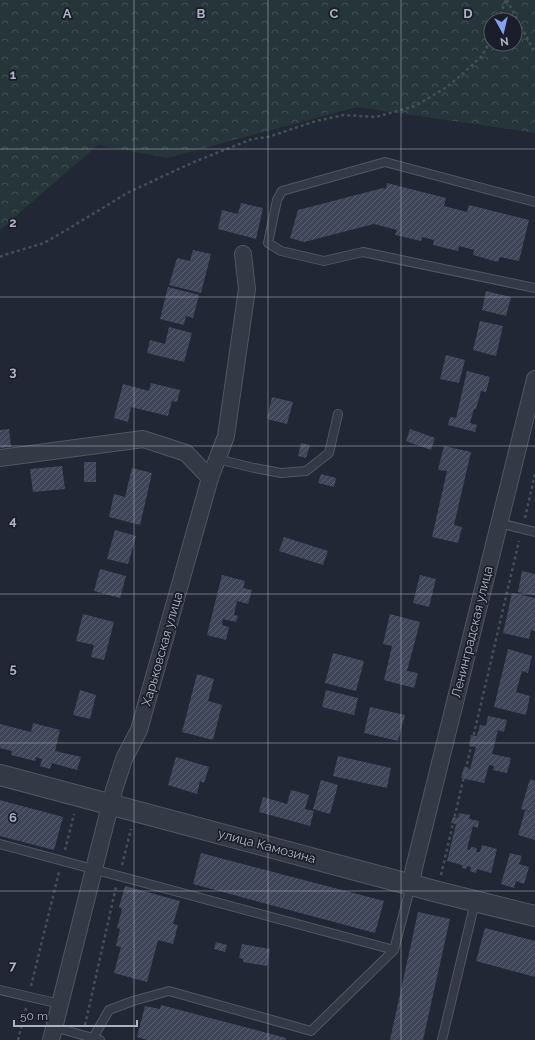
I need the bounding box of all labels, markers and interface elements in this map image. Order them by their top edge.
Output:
text: A [63,6,72,21]
text: B [197,6,206,21]
text: C [330,6,339,21]
text: D [463,6,473,21]
north arrow [483,12,523,52]
text: N [499,34,509,48]
text: 1 [10,67,17,82]
text: 2 [9,215,17,230]
text: 3 [9,364,17,379]
text: 4 [9,513,17,528]
street label: Ленинградская улица [448,565,496,699]
street label: Харьковская улица [139,590,185,708]
text: 5 [9,661,17,676]
text: 6 [9,810,17,825]
street label: улица Камозина [216,826,318,866]
text: 7 [9,958,17,973]
scale bar [14,1002,137,1028]
text: 50 m [20,1009,48,1023]

